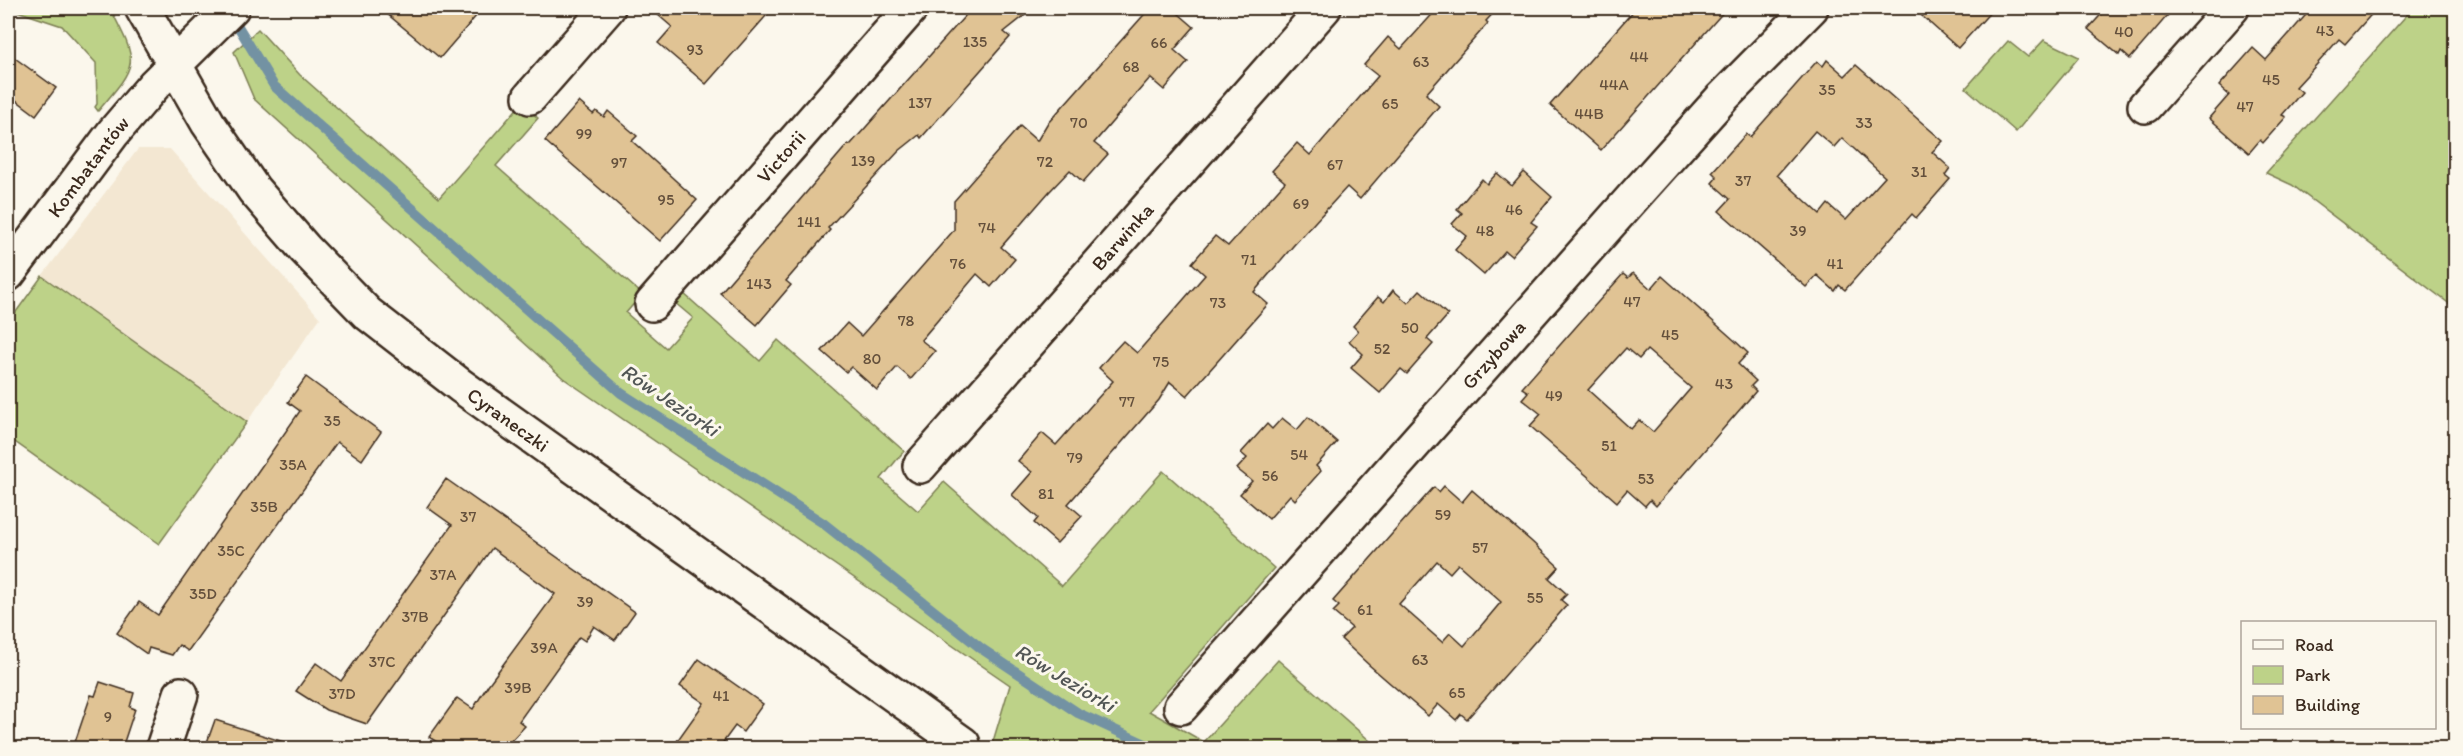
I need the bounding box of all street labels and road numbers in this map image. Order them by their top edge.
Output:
street label: Kombatantów [42,111,134,222]
street label: Victorii [752,125,811,188]
street label: Barwinka [1086,197,1159,275]
street label: Grzybowa [1456,315,1531,394]
street label: Cyraneczki [463,382,554,457]

